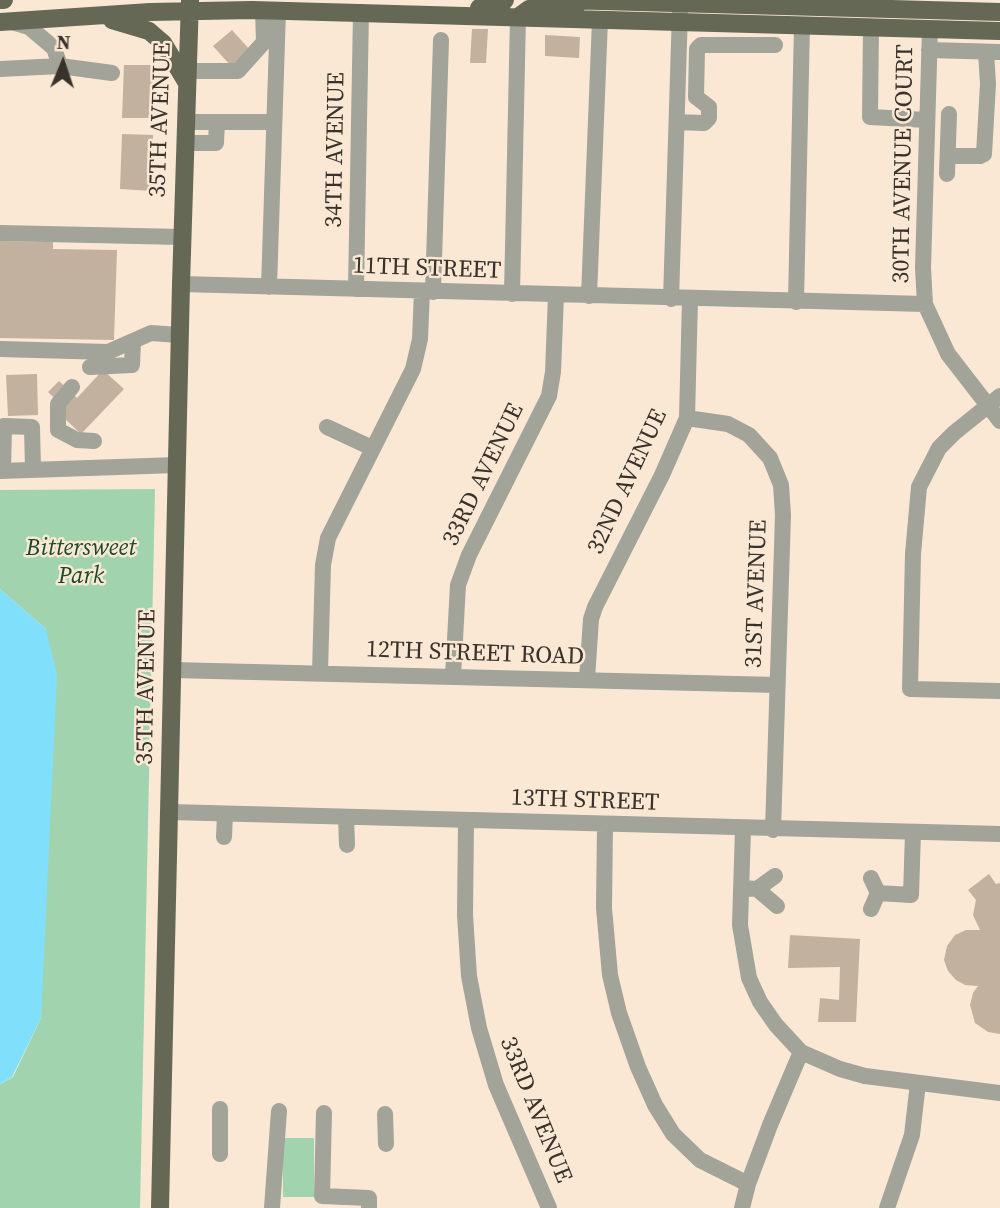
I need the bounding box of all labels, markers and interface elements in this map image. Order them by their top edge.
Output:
north arrow [28,28,98,98]
text: N [56,29,71,55]
street label: 35TH AVENUE [144,42,178,198]
street label: 30TH AVENUE COURT [888,44,920,284]
street label: 34TH AVENUE [320,72,352,228]
street label: 11TH STREET [352,252,502,286]
street label: 33RD AVENUE [437,399,531,551]
street label: 32ND AVENUE [582,405,674,559]
street label: 31ST AVENUE [740,519,774,669]
park label: Bittersweet Park [26,535,136,591]
street label: 35TH AVENUE [131,609,163,765]
street label: 12TH STREET ROAD [366,636,584,672]
street label: 13TH STREET [510,784,660,818]
street label: 33RD AVENUE [493,1033,577,1187]

